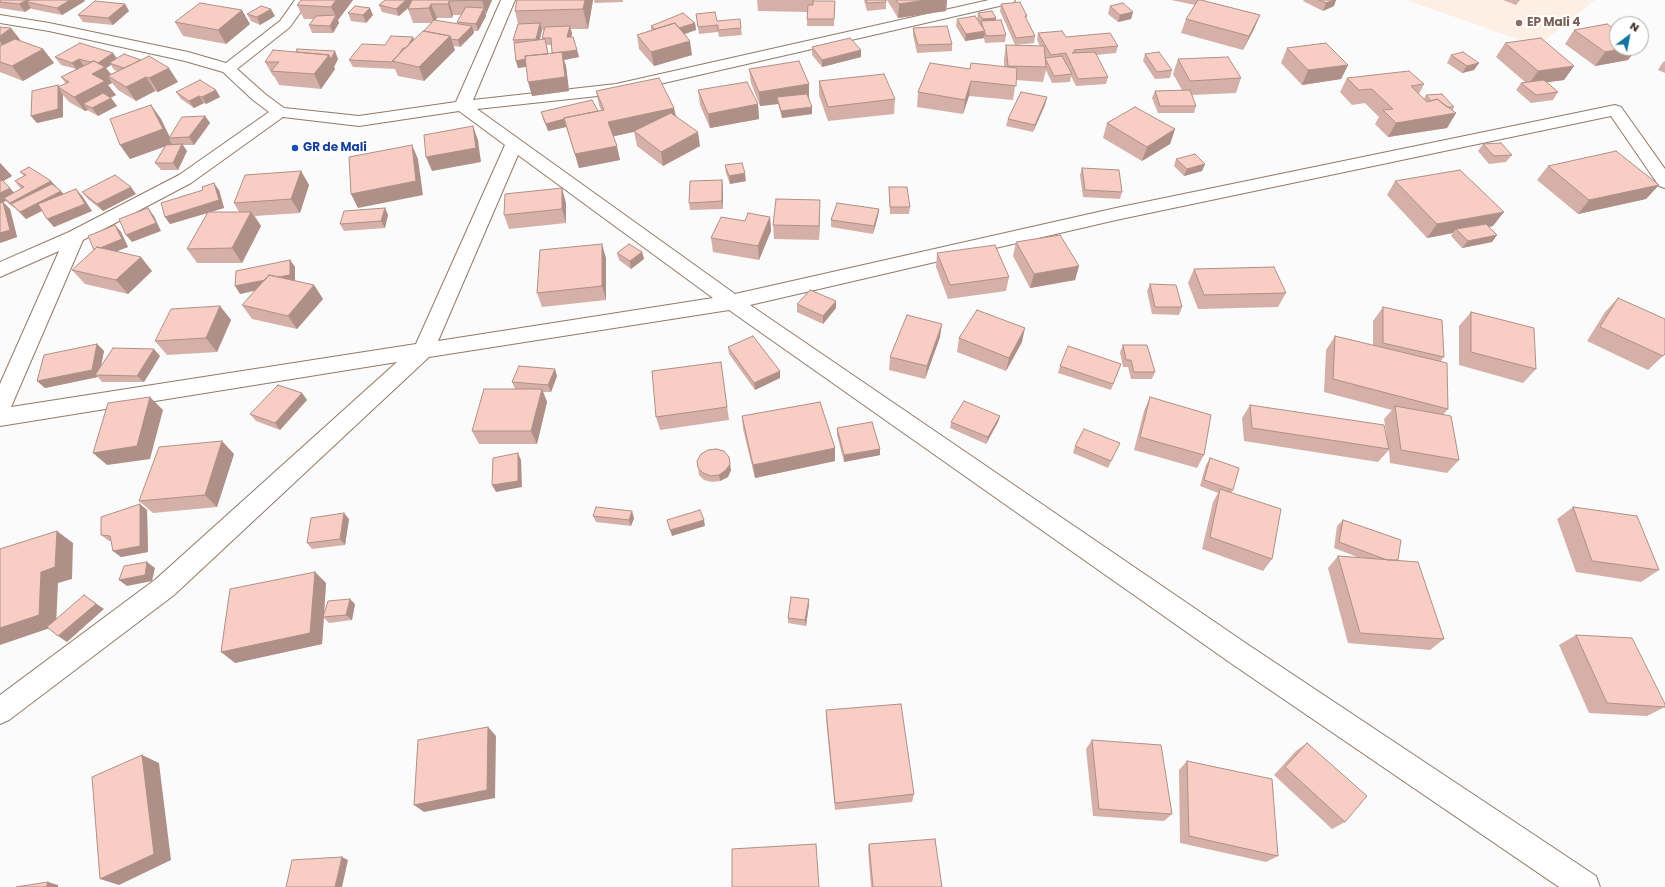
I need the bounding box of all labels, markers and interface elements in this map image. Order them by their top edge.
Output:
place label: EP Mali 4 [1527,16,1580,30]
north arrow [1609,16,1649,56]
marker: EP Mali 4 [1514,18,1524,28]
text: N [1627,18,1643,36]
place label: GR de Mali [303,141,367,155]
marker: GR de Mali [290,143,300,153]

